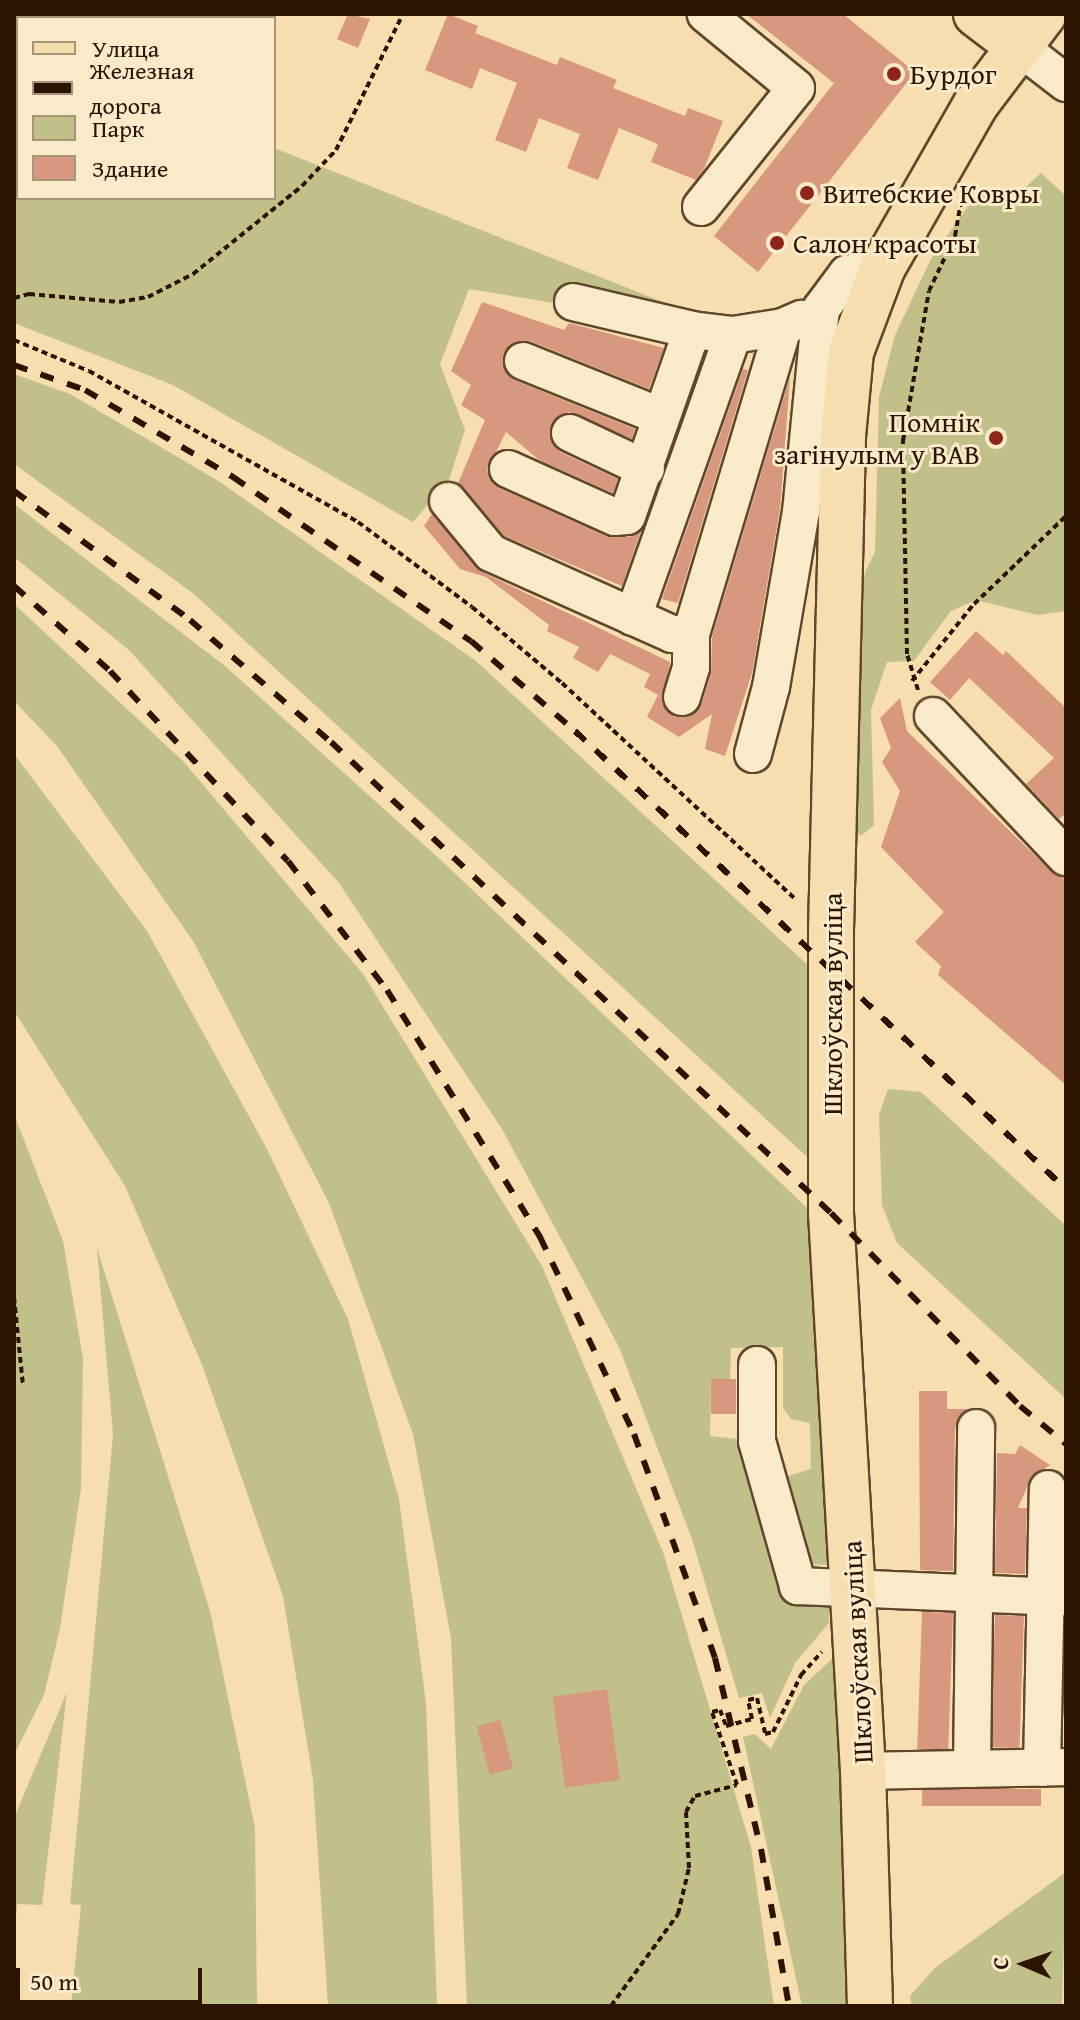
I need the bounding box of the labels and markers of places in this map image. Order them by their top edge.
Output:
place label: Бурдог [910,57,997,91]
marker: Бурдог [885,65,903,83]
place label: Витебские Ковры [823,176,1039,210]
marker: Витебские Ковры [798,184,816,202]
place label: Салон красоты [793,226,977,260]
marker: Салон красоты [768,234,786,252]
place label: Помнік загінулым у ВАВ [774,405,980,471]
marker: Помнік загінулым у ВАВ [987,429,1005,447]

